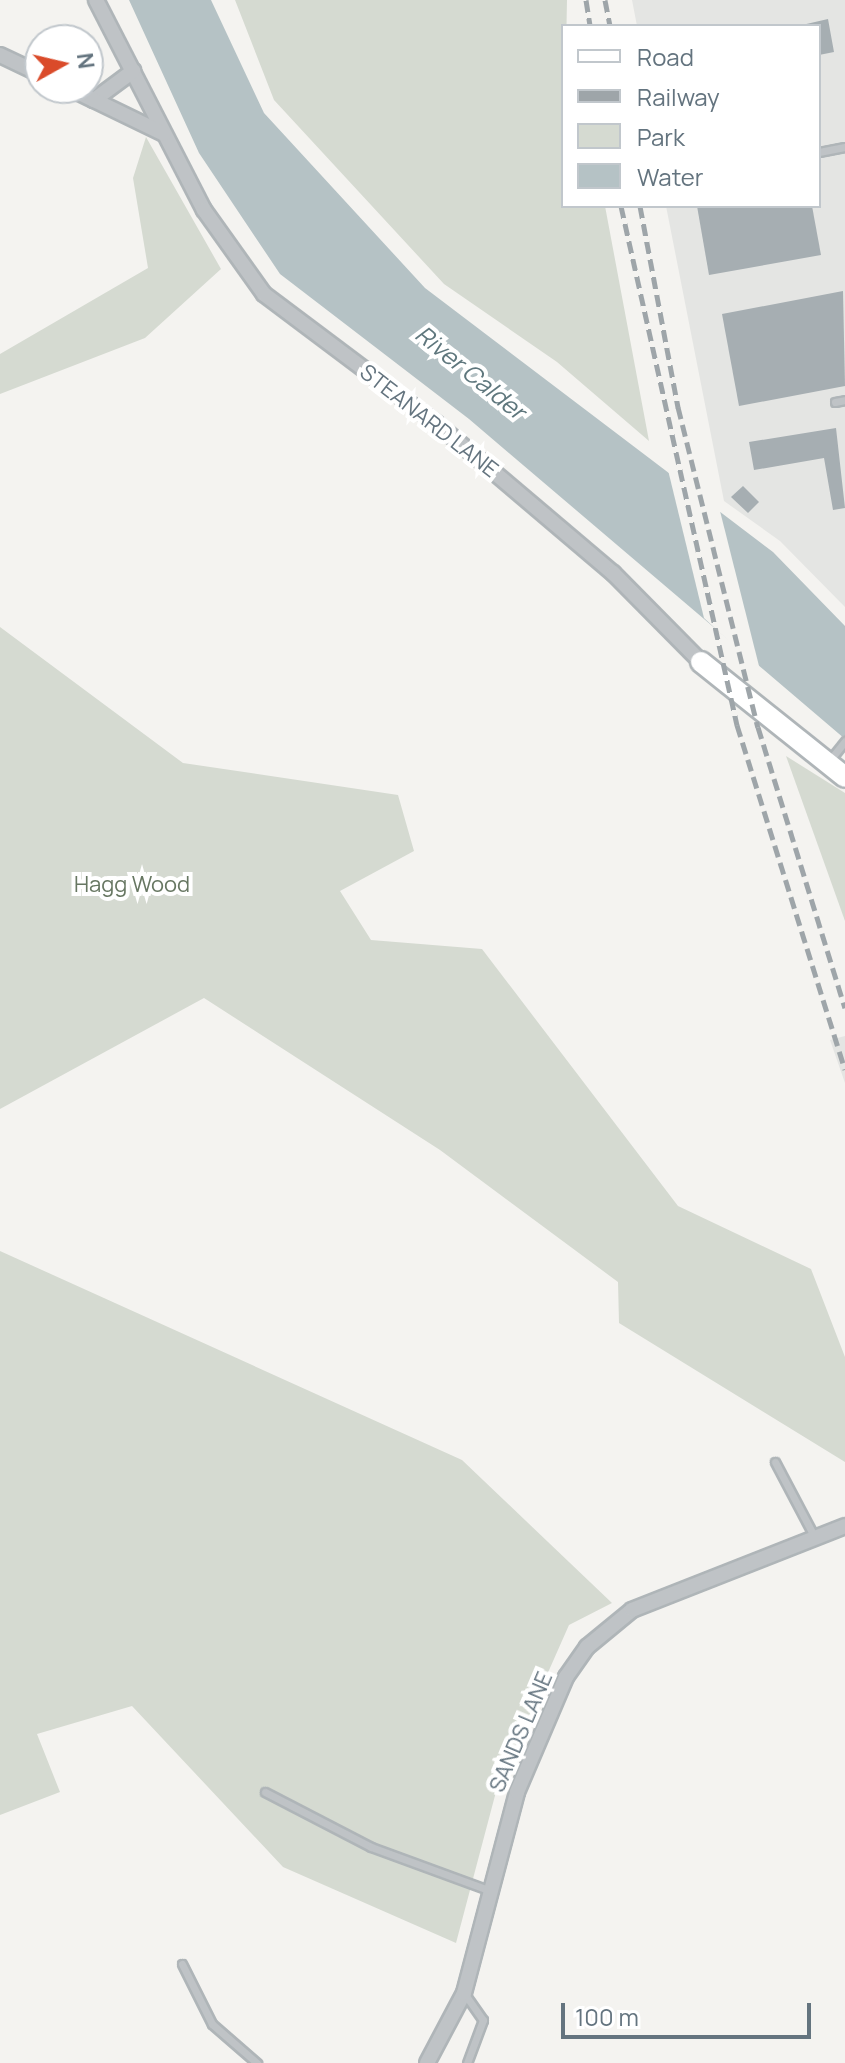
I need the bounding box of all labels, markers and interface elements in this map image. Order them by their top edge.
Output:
north arrow [24,24,104,104]
legend [561,24,821,208]
text: Road [637,40,694,73]
text: N [70,51,102,71]
text: Railway [637,80,720,113]
text: Park [637,120,685,153]
text: Water [637,160,704,193]
water label: River Calder [410,319,532,425]
street label: STEANARD LANE [355,359,503,483]
park label: Hagg Wood [74,872,190,898]
street label: SANDS LANE [484,1668,558,1796]
scale bar [565,1987,815,2037]
text: 100 m [575,2000,639,2033]

